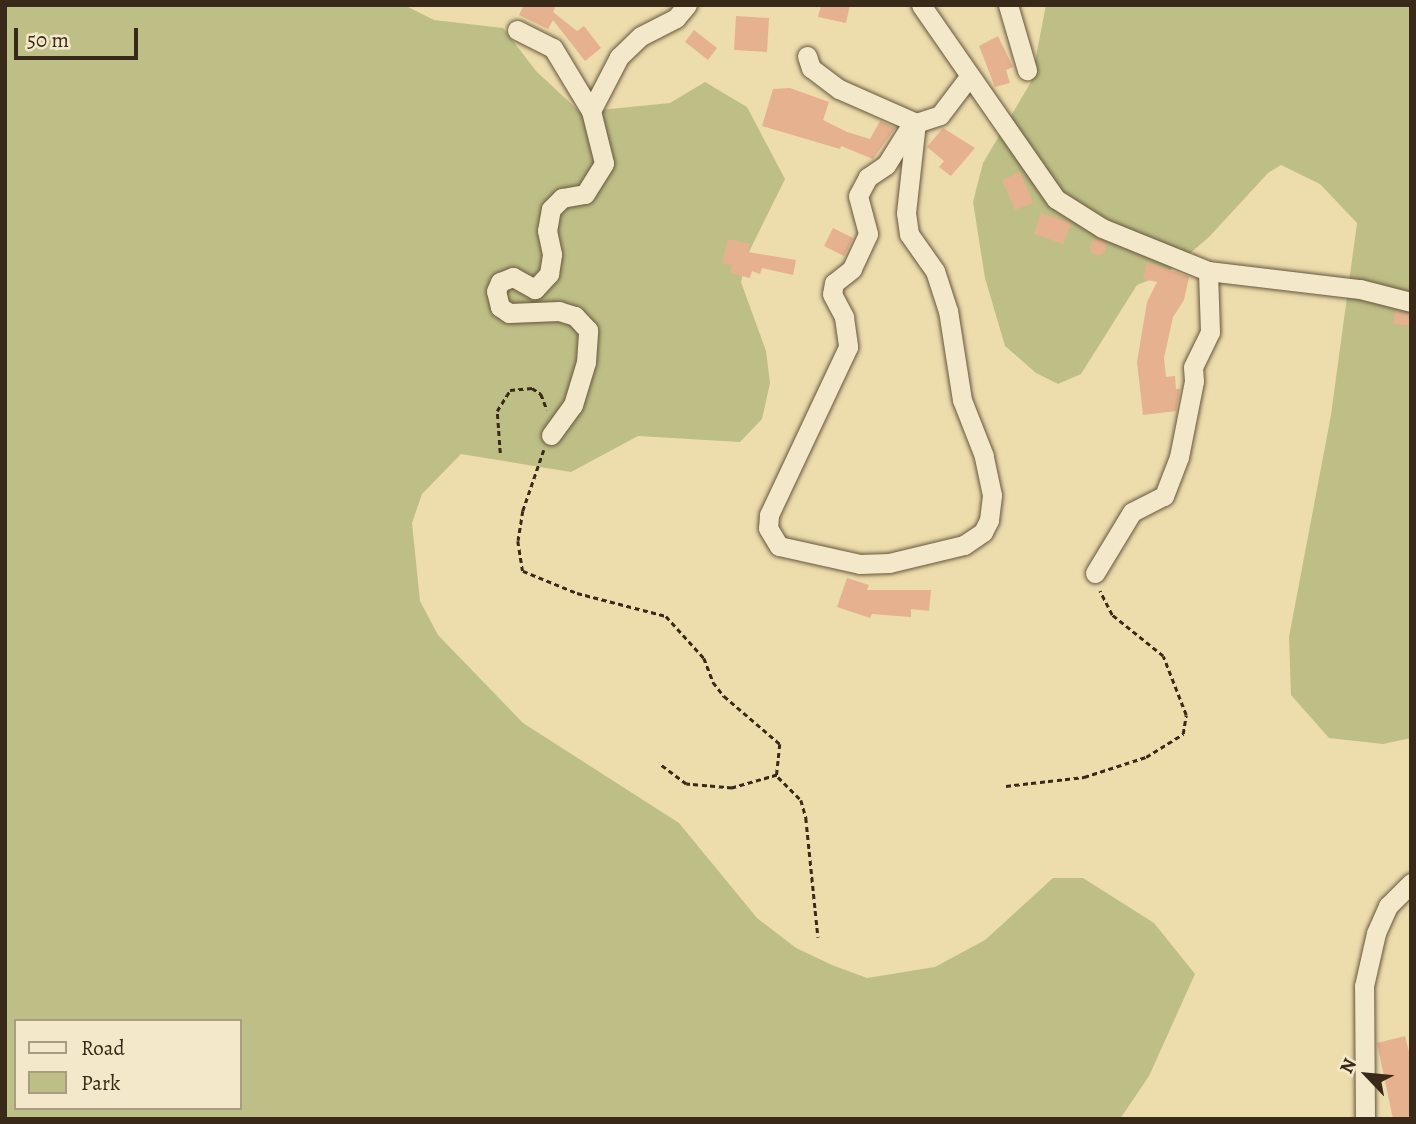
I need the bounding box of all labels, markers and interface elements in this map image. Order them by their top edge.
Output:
scale bar [18,14,142,58]
text: 50 m [27,26,69,54]
legend [14,1019,242,1110]
text: Road [81,1034,125,1062]
north arrow [1332,1040,1402,1110]
text: N [1333,1054,1363,1078]
text: Park [81,1069,120,1097]

